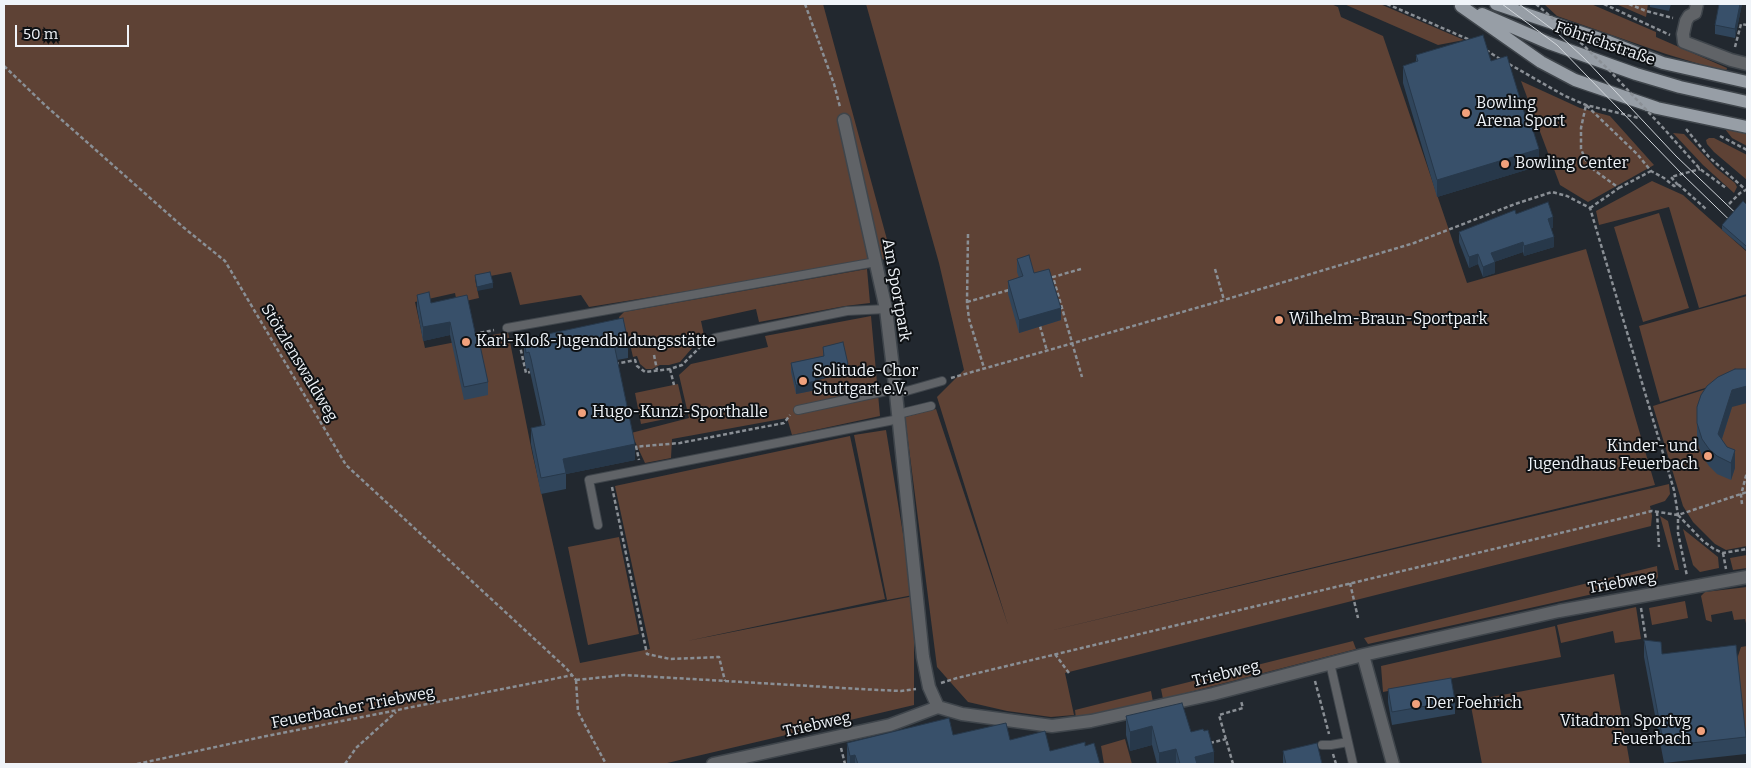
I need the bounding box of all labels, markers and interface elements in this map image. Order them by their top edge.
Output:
scale bar [18,15,131,47]
street label: Föhrichstraße [1552,18,1658,70]
text: 50 m [23,25,58,43]
place label: Bowling Arena Sport [1476,94,1565,132]
marker: Bowling Arena Sport [1460,107,1472,119]
place label: Bowling Center [1515,154,1628,174]
marker: Bowling Center [1499,158,1511,170]
street label: Am Sportpark [877,237,915,343]
street label: Stötzlenswaldweg [256,301,342,425]
place label: Wilhelm-Braun-Sportpark [1289,310,1487,330]
marker: Wilhelm-Braun-Sportpark [1273,314,1285,326]
place label: Karl-Kloß-Jugendbildungsstätte [476,332,716,352]
marker: Karl-Kloß-Jugendbildungsstätte [460,336,472,348]
place label: Solitude-Chor Stuttgart e.V. [813,362,918,400]
marker: Solitude-Chor Stuttgart e.V. [797,375,809,387]
place label: Hugo-Kunzi-Sporthalle [592,403,768,423]
marker: Hugo-Kunzi-Sporthalle [576,407,588,419]
place label: Kinder- und Jugendhaus Feuerbach [1528,437,1698,475]
marker: Kinder- und Jugendhaus Feuerbach [1702,450,1714,462]
street label: Triebweg [1587,568,1657,598]
street label: Triebweg [1190,656,1262,692]
street label: Feuerbacher Triebweg [270,683,436,733]
place label: Der Foehrich [1426,694,1522,714]
marker: Der Foehrich [1410,698,1422,710]
street label: Triebweg [781,708,853,742]
place label: Vitadrom Sportvg Feuerbach [1560,712,1691,750]
marker: Vitadrom Sportvg Feuerbach [1695,725,1707,737]

